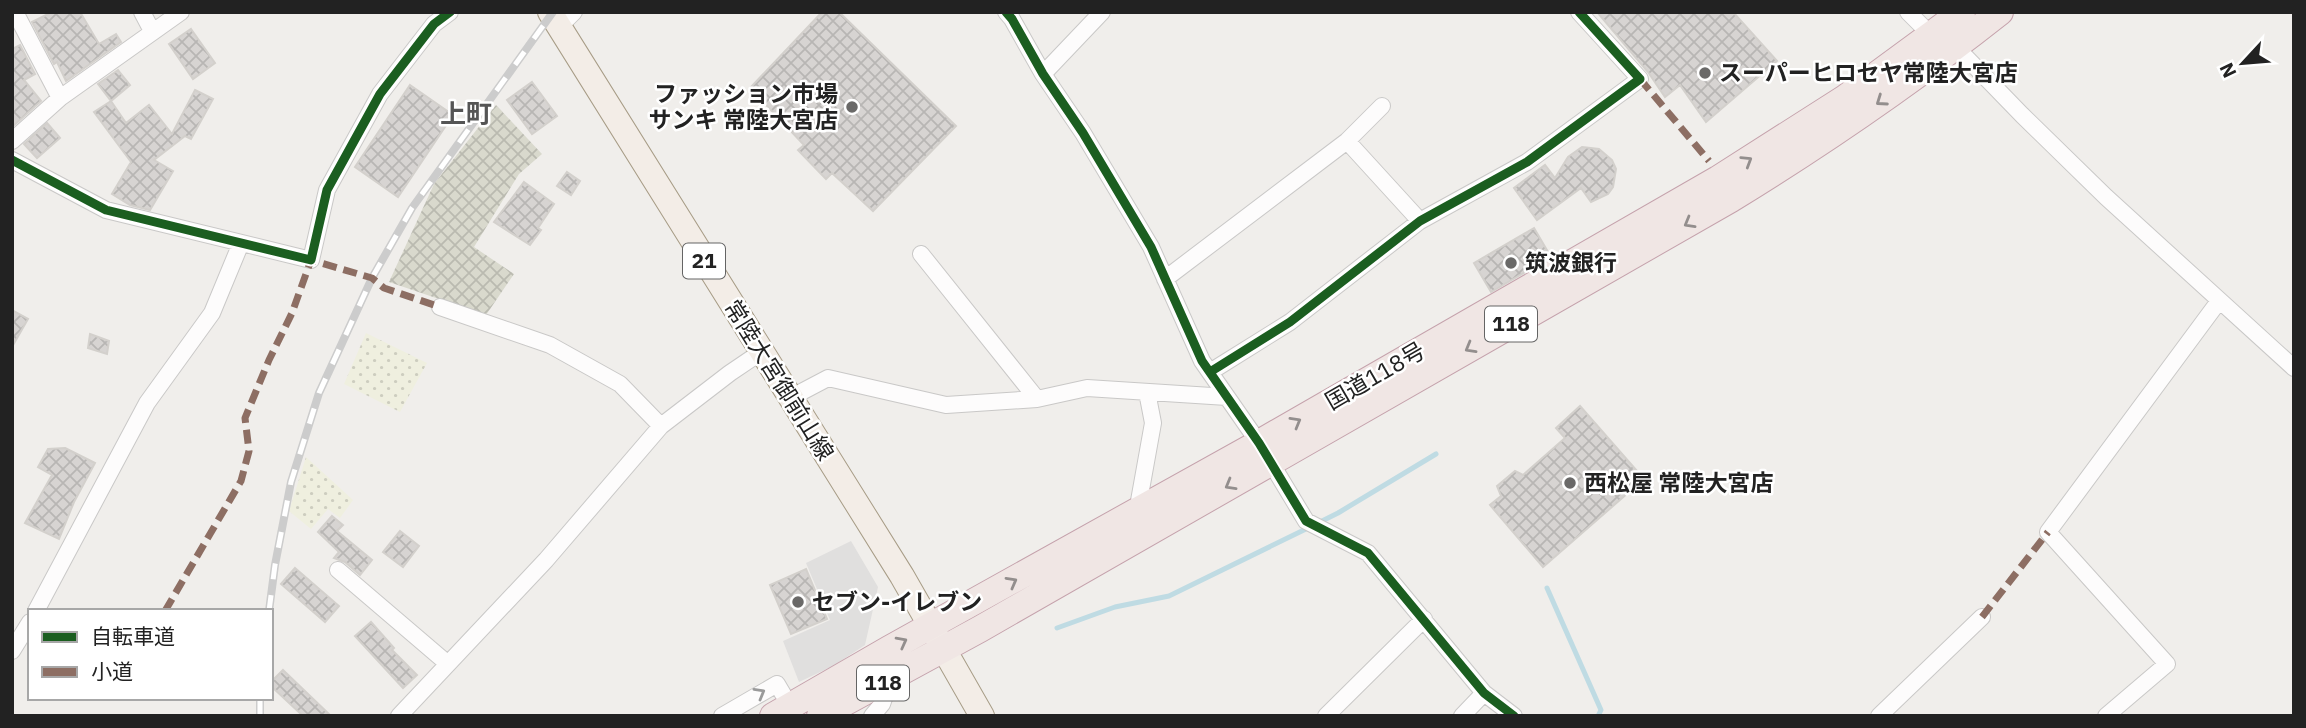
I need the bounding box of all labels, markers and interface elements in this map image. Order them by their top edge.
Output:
north arrow [2208,28,2278,98]
place label: スーパーヒロセヤ常陸大宮店 [1719,57,2018,87]
text: N [2214,59,2242,82]
marker: スーパーヒロセヤ常陸大宮店 [1697,65,1713,81]
place label: ファッション市場 サンキ 常陸大宮店 [649,78,838,134]
one-way arrow [1876,93,1889,105]
district label: 上町 [440,96,492,130]
marker: ファッション市場 サンキ 常陸大宮店 [844,99,860,115]
one-way arrow [1740,157,1753,170]
one-way arrow [1684,215,1696,228]
road number: 21 [683,244,725,278]
place label: 筑波銀行 [1525,247,1617,277]
marker: 筑波銀行 [1503,255,1519,271]
street label: 常陸大宮御前山線 [718,294,841,465]
road number: 118 [1485,306,1537,342]
street label: 国道118号 [1319,335,1430,416]
one-way arrow [1465,340,1478,353]
one-way arrow [1288,417,1301,430]
place label: 西松屋 常陸大宮店 [1584,467,1773,497]
marker: 西松屋 常陸大宮店 [1562,475,1578,491]
one-way arrow [1225,477,1238,490]
one-way arrow [1005,577,1018,590]
place label: セブン-イレブン [812,586,982,616]
marker: セブン-イレブン [790,594,806,610]
legend [28,609,273,700]
text: 自転車道 [91,622,175,650]
one-way arrow [895,636,908,650]
text: 小道 [91,657,133,685]
road number: 118 [857,666,909,700]
one-way arrow [753,689,766,702]

